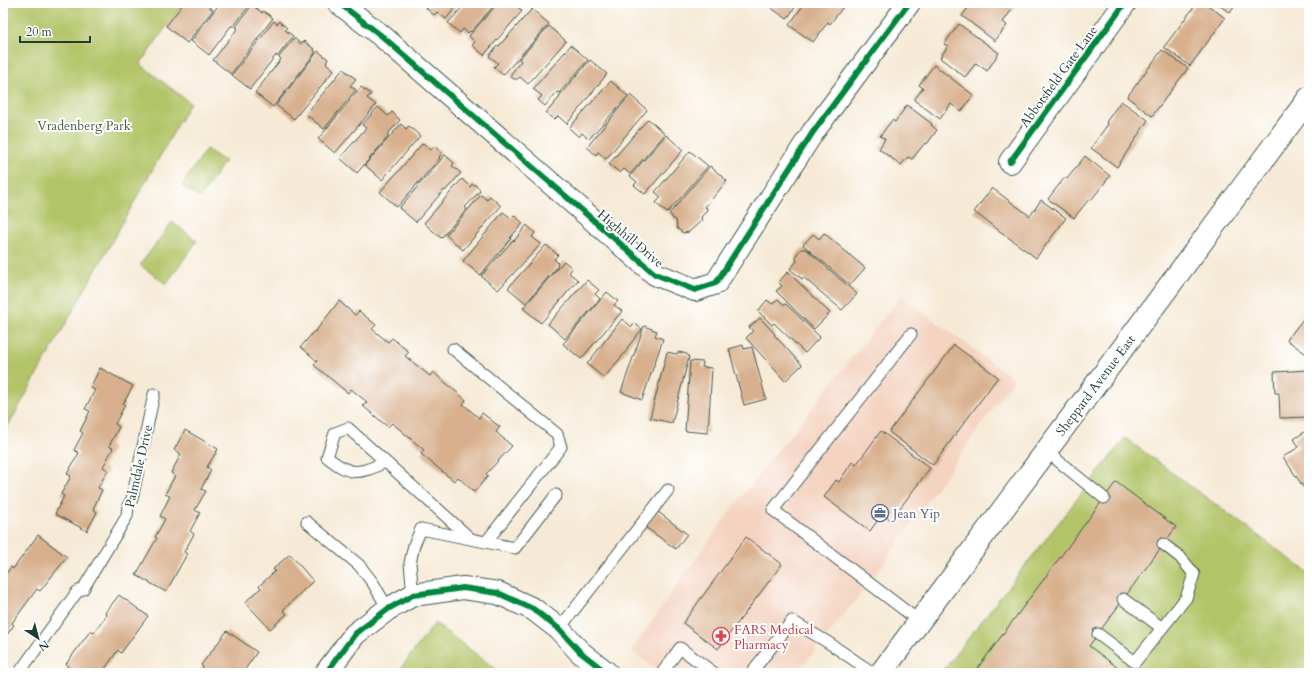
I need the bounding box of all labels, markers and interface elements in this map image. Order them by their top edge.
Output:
scale bar [20,18,90,44]
street label: Abbotsfield Gate Lane [1016,22,1102,131]
text: 20 m [26,24,53,40]
park label: Vradenberg Park [37,117,131,135]
street label: Highhill Drive [593,206,667,272]
street label: Sheppard Avenue East [1052,332,1140,440]
street label: Palmdale Drive [121,423,157,509]
office icon: Jean Yip [870,503,890,523]
place label: Jean Yip [891,505,940,523]
north arrow [18,618,58,658]
place label: FARS Medical Pharmacy [734,621,814,654]
pharmacy icon: FARS Medical Pharmacy [711,626,731,646]
text: N [35,637,52,655]

